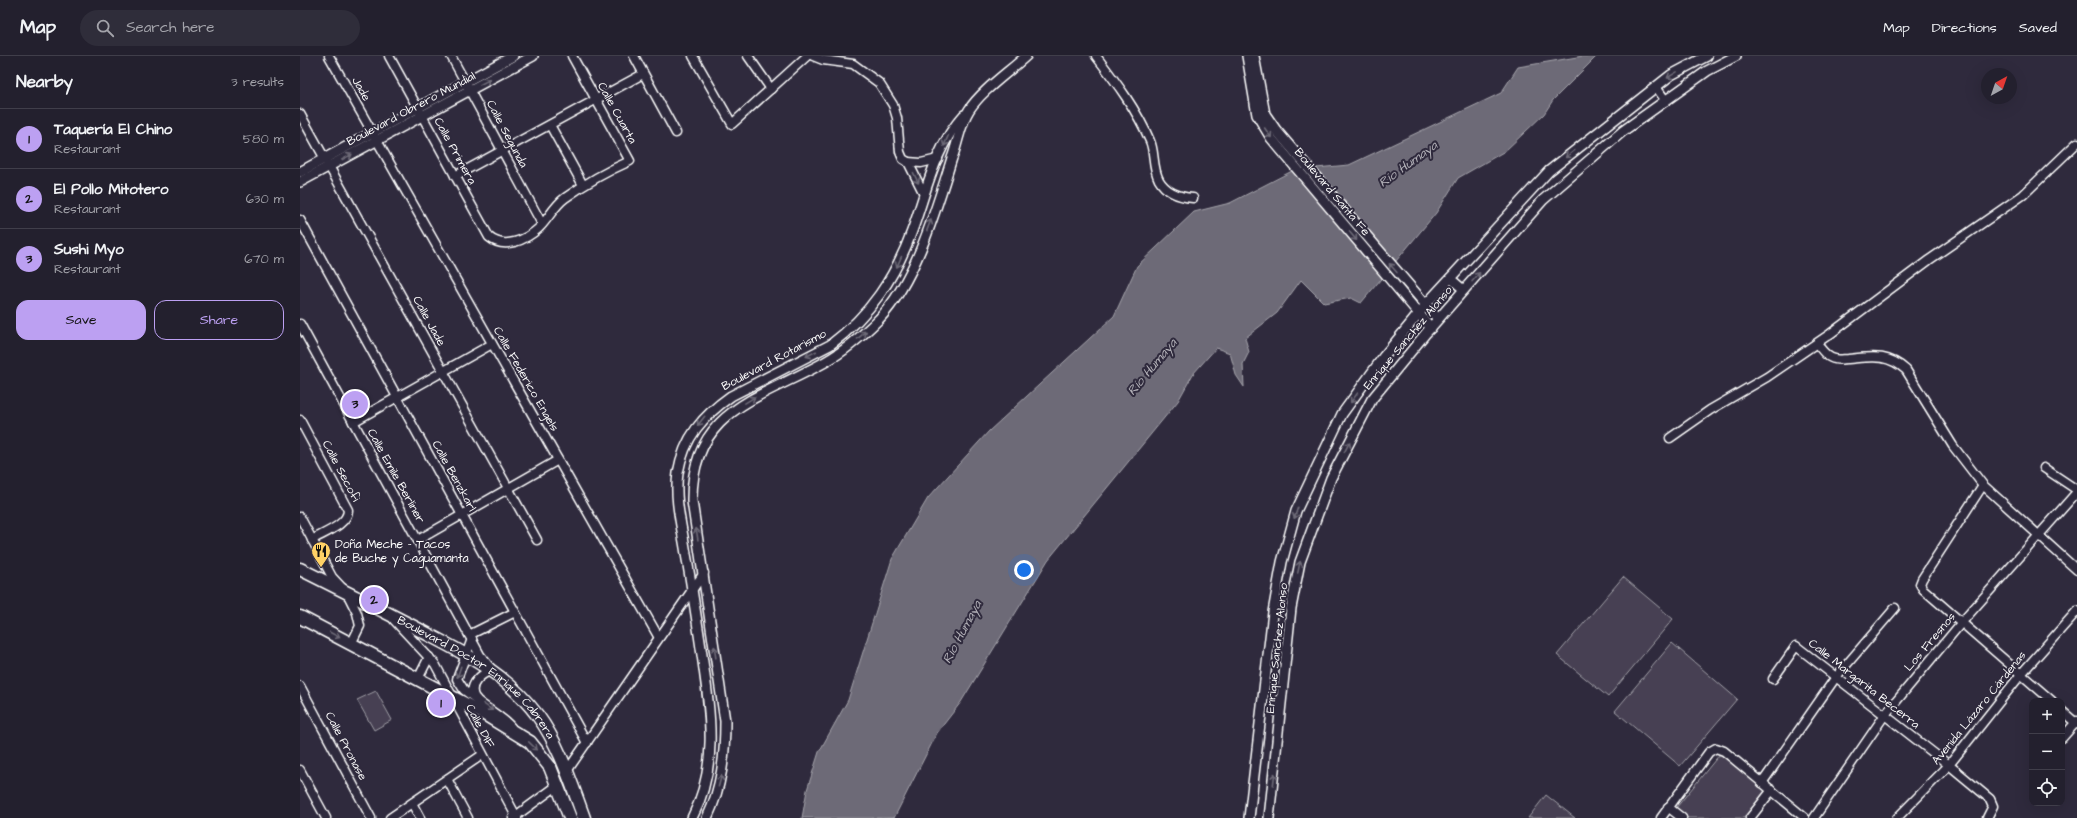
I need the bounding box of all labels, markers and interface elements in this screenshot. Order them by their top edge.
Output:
search box [80,10,360,46]
text: Map [20,14,56,41]
icon: search [94,17,116,39]
text: Search here [126,17,215,38]
text: Map [1883,18,1910,38]
text: Directions [1932,18,1997,38]
text: Saved [2019,18,2057,38]
street label: Boulevard Obrero Mundial [344,68,479,150]
north arrow [1981,68,2017,104]
text: Nearby [16,70,73,94]
one-way arrow [1666,71,1678,79]
text: 3 results [231,73,284,91]
street label: Jade [347,74,375,105]
one-way arrow [479,77,491,85]
street label: Calle Cuarta [593,79,641,147]
street label: Calle Segunda [481,97,532,171]
street label: Calle Primera [430,114,480,188]
text: Taquería El Chino [54,119,172,140]
one-way arrow [1264,127,1272,138]
text: 1 [28,130,30,148]
text: 580 m [243,130,284,148]
one-way arrow [942,135,949,147]
water label: Río Humaya [1375,136,1443,192]
text: Restaurant [54,140,121,158]
street label: Boulevard Santa Fe [1290,144,1374,240]
one-way arrow [1564,150,1575,159]
one-way arrow [340,153,352,160]
one-way arrow [913,172,921,184]
text: El Pollo Mitotero [54,179,168,200]
text: 2 [25,190,33,208]
text: 630 m [246,190,284,208]
text: Restaurant [54,200,121,218]
one-way arrow [925,220,933,232]
one-way arrow [1349,231,1358,242]
text: Sushi Myo [54,239,124,260]
text: 3 [26,250,32,268]
text: 670 m [244,250,284,268]
one-way arrow [895,256,903,268]
text: Restaurant [54,260,121,278]
one-way arrow [1389,263,1398,273]
one-way arrow [1471,271,1480,282]
street label: Enrique Sanchez Alonso [1359,282,1457,394]
street label: Calle Jade [408,293,450,350]
button: Save [16,300,146,340]
button: Share [154,300,284,340]
street label: Calle Federico Engels [488,323,563,435]
street label: Boulevard Rotarismo [719,325,830,395]
one-way arrow [857,330,868,339]
water label: Río Humaya [1123,334,1183,400]
one-way arrow [806,351,818,359]
pin: 3 [342,389,368,419]
one-way arrow [1350,392,1358,403]
one-way arrow [744,396,755,404]
one-way arrow [697,416,705,427]
street label: Calle Emile Berliner [363,426,429,527]
street label: Calle Secofi [318,437,364,505]
street label: Calle Benzkarl [428,437,481,515]
one-way arrow [1344,441,1351,453]
one-way arrow [1291,507,1299,519]
one-way arrow [693,528,701,541]
place label: Doña Meche - Tacos de Buche y Caguamanta [335,536,469,568]
restaurant icon: Doña Meche - Tacos de Buche y Caguamanta [310,540,332,568]
your location [1014,560,1034,580]
one-way arrow [1295,561,1303,574]
street label: Enrique Sanchez Alonso [1262,582,1292,714]
pin: 2 [361,585,387,615]
water label: Río Humaya [938,596,988,667]
street label: Los Fresnos [1900,609,1960,675]
street label: Boulevard Doctor Enrique Cabrera [395,611,559,742]
one-way arrow [328,632,340,639]
street label: Calle Margarita Becerra [1804,635,1923,734]
one-way arrow [711,646,719,659]
street label: Avenida Lázaro Cárdenas [1928,648,2030,768]
one-way arrow [455,666,463,678]
pin: 1 [428,688,454,718]
map controls [2029,698,2065,806]
button: + [2029,698,2065,734]
street label: Calle DIF [461,701,499,752]
one-way arrow [482,703,493,711]
street label: Calle Pronase [321,709,371,784]
button: − [2029,734,2065,770]
one-way arrow [529,741,538,751]
button: locate [2029,770,2065,806]
one-way arrow [1270,773,1278,786]
one-way arrow [716,775,724,788]

